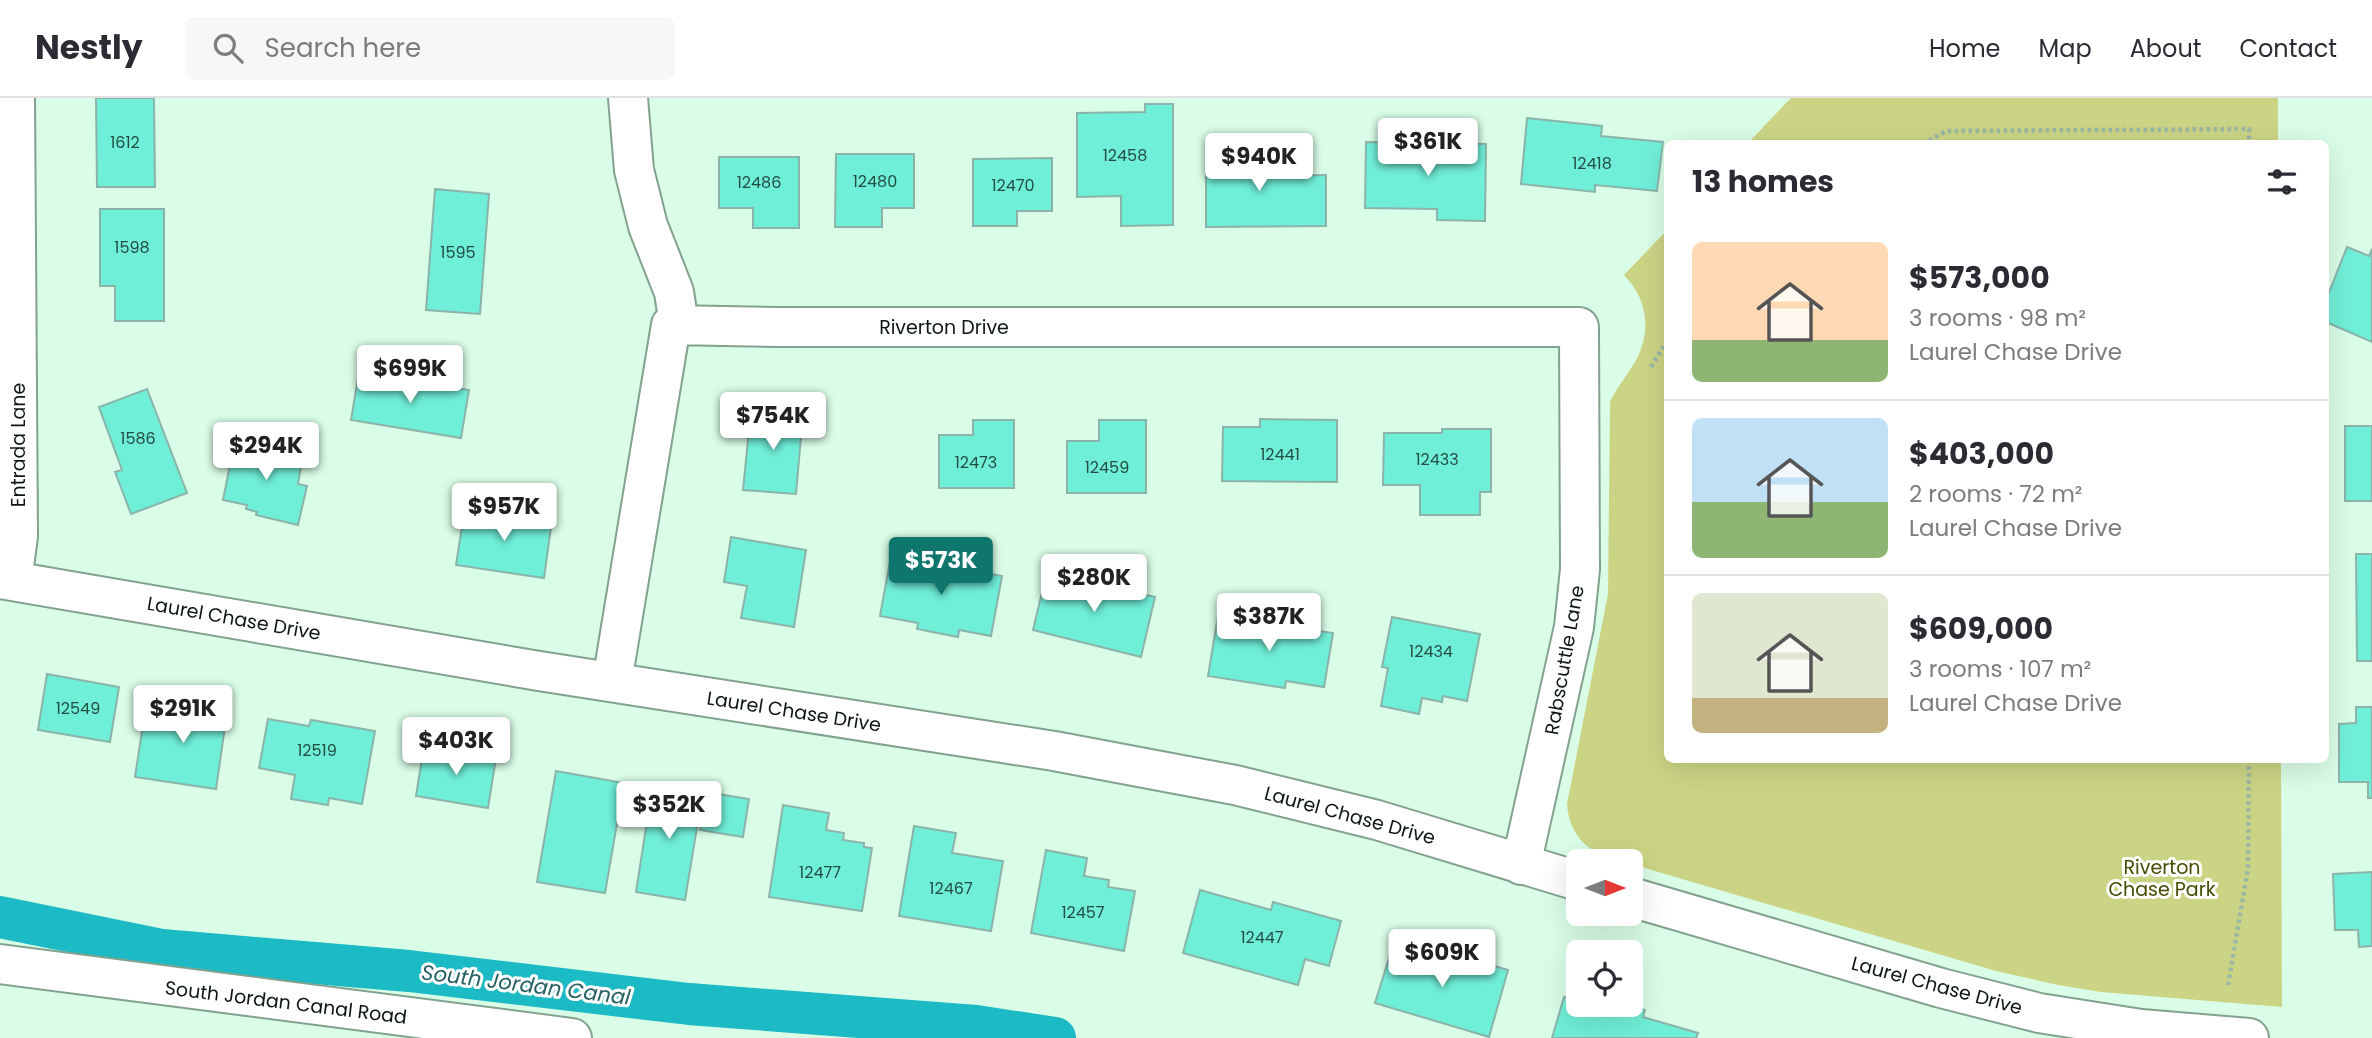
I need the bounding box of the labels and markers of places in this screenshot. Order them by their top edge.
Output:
pin: $361K [1379,118,1477,178]
pin: $940K [1210,134,1308,193]
pin: $699K [361,345,459,405]
pin: $754K [724,392,822,452]
pin: $294K [217,422,315,482]
pin: $957K [455,484,553,543]
pin: $573K [892,538,990,597]
pin: $280K [1045,554,1143,614]
pin: $387K [1220,594,1318,653]
pin: $291K [134,686,232,745]
pin: $403K [407,718,505,777]
pin: $352K [620,782,718,841]
pin: $609K [1393,930,1491,989]

